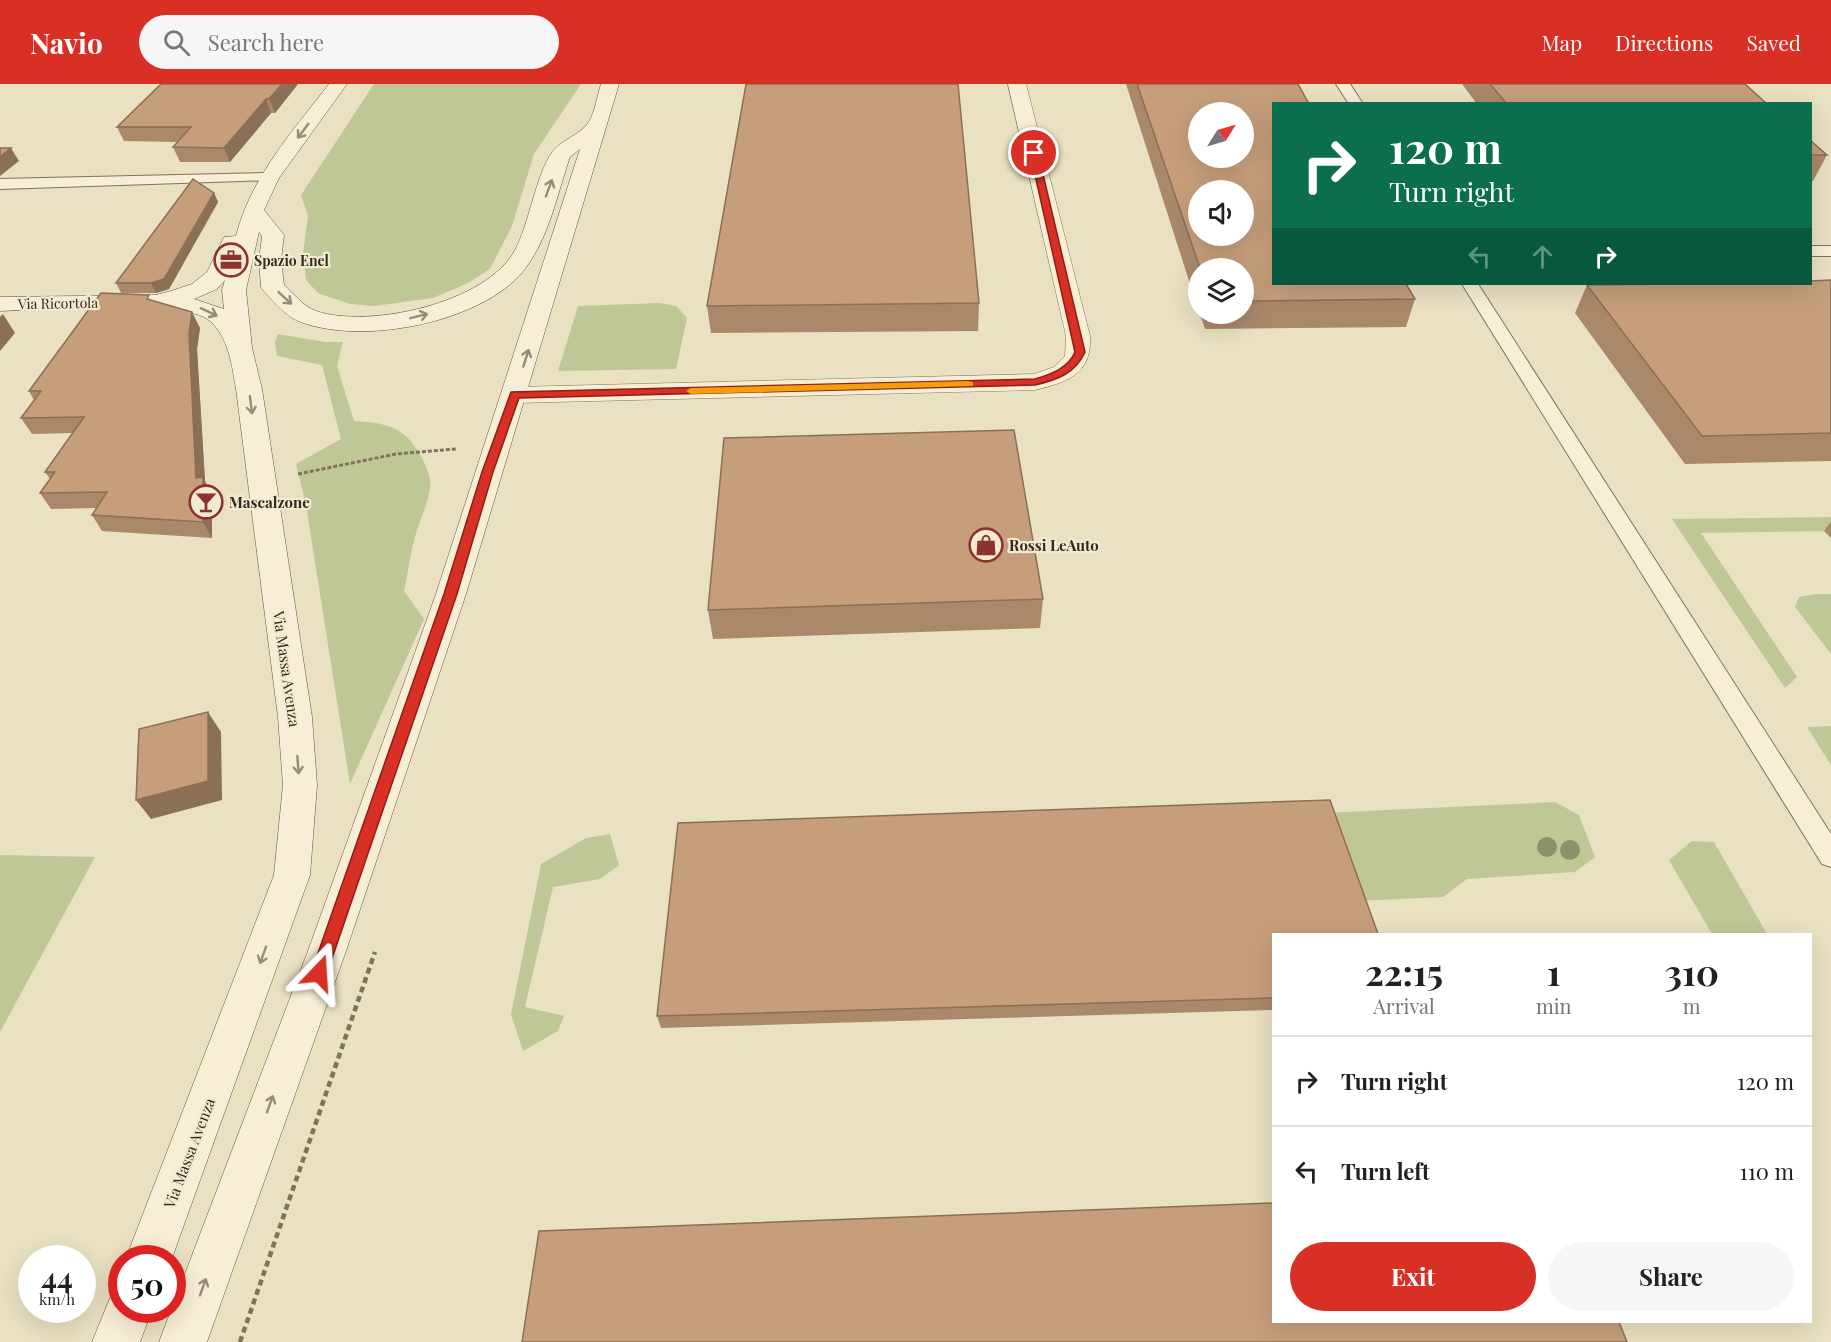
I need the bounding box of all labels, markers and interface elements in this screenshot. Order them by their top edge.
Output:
search box [139,15,559,69]
text: Navio [30,24,103,61]
icon: search [160,26,193,59]
text: Search here [208,27,324,57]
text: Map [1541,28,1582,56]
text: Directions [1615,28,1713,56]
text: Saved [1746,28,1801,56]
north arrow [1188,102,1254,168]
map controls [1188,102,1254,324]
text: 120 m [1389,119,1502,175]
one-way arrow [296,122,309,138]
icon: right [1290,126,1368,204]
pin [1008,127,1059,178]
icon: arrive [1017,136,1050,169]
text: Turn right [1389,173,1514,209]
one-way arrow [544,179,555,198]
button: sound [1188,180,1254,246]
icon: left [1463,240,1496,273]
icon: ahead [1526,240,1559,273]
icon: right [1589,240,1622,273]
office icon: Spazio Enel [213,242,249,278]
place label: Spazio Enel [254,251,330,270]
button: layers [1188,258,1254,324]
one-way arrow [278,291,293,306]
street label: Via Ricortola [17,293,98,313]
one-way arrow [199,307,217,318]
one-way arrow [410,310,429,322]
one-way arrow [521,349,532,368]
one-way arrow [246,395,257,415]
bar icon: Mascalzone [188,484,224,520]
place label: Mascalzone [229,492,310,512]
shop icon: Rossi LeAuto [968,527,1004,563]
place label: Rossi LeAuto [1009,535,1099,555]
street label: Via Massa Avenza [269,609,305,729]
one-way arrow [293,755,304,775]
position arrow [287,941,351,1005]
one-way arrow [256,945,267,963]
text: 22:15 [1365,947,1443,995]
text: 1 [1547,947,1561,995]
text: 310 [1664,947,1719,995]
text: Arrival [1373,992,1435,1019]
text: min [1536,992,1571,1019]
text: m [1683,992,1701,1019]
icon: right [1290,1065,1323,1098]
text: Turn right [1341,1066,1447,1096]
text: 120 m [1737,1066,1794,1096]
street label: Via Massa Avenza [158,1094,219,1212]
one-way arrow [266,1095,277,1114]
icon: left [1290,1155,1323,1188]
text: Turn left [1341,1156,1430,1186]
text: 110 m [1740,1156,1794,1186]
button: Exit [1290,1242,1536,1311]
button: Share [1548,1242,1794,1311]
speed limit sign: 50 [108,1245,186,1323]
text: 44 [41,1257,73,1297]
one-way arrow [198,1278,209,1297]
text: km/h [39,1289,75,1309]

